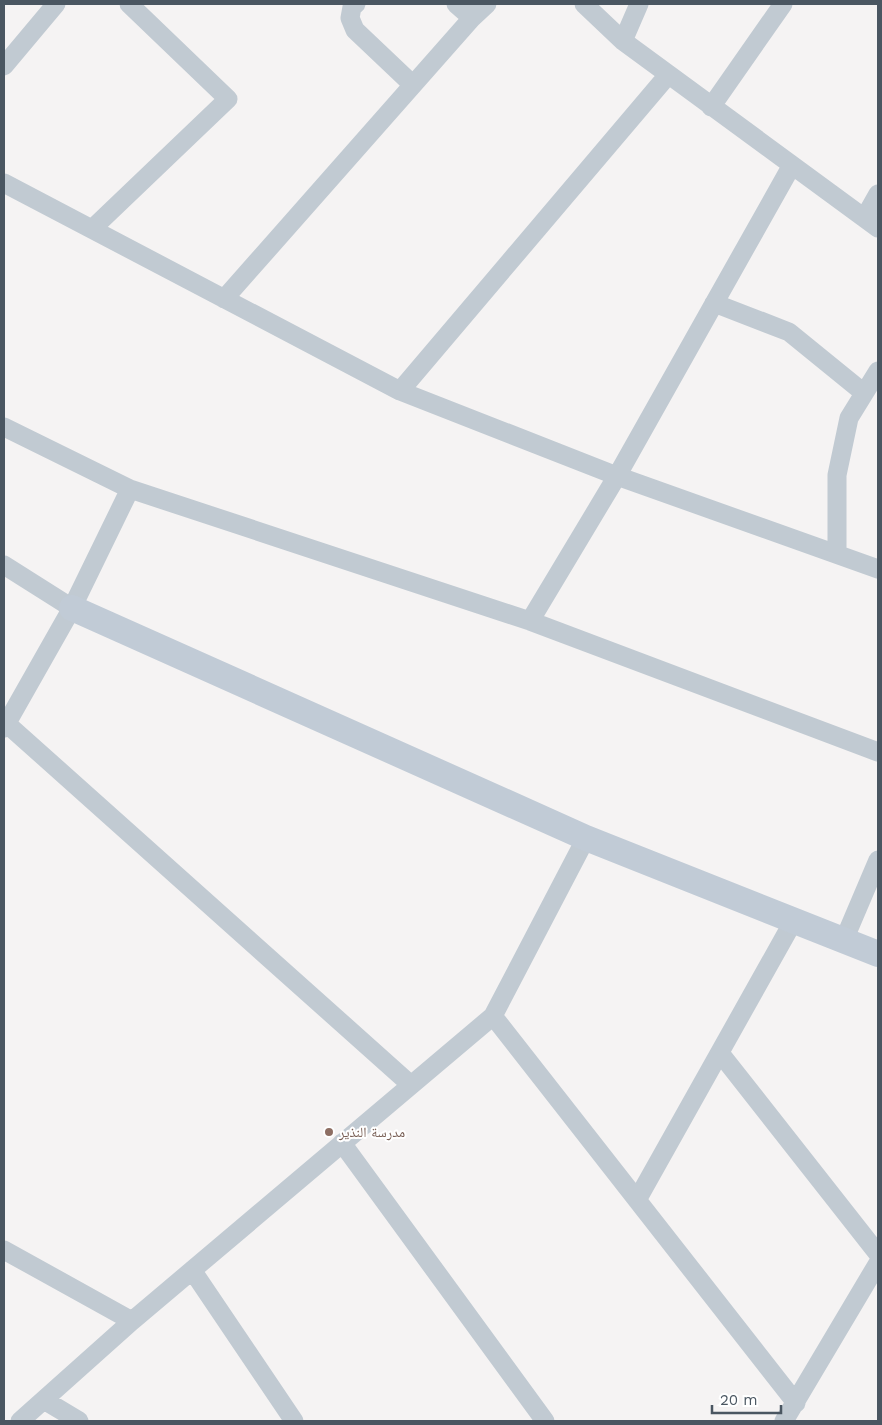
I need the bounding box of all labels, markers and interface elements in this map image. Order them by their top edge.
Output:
place label: مدرسة النذير [338,1124,405,1141]
marker: مدرسة النذير [323,1126,335,1138]
scale bar [712,1382,781,1414]
text: 20 m [720,1391,758,1409]

